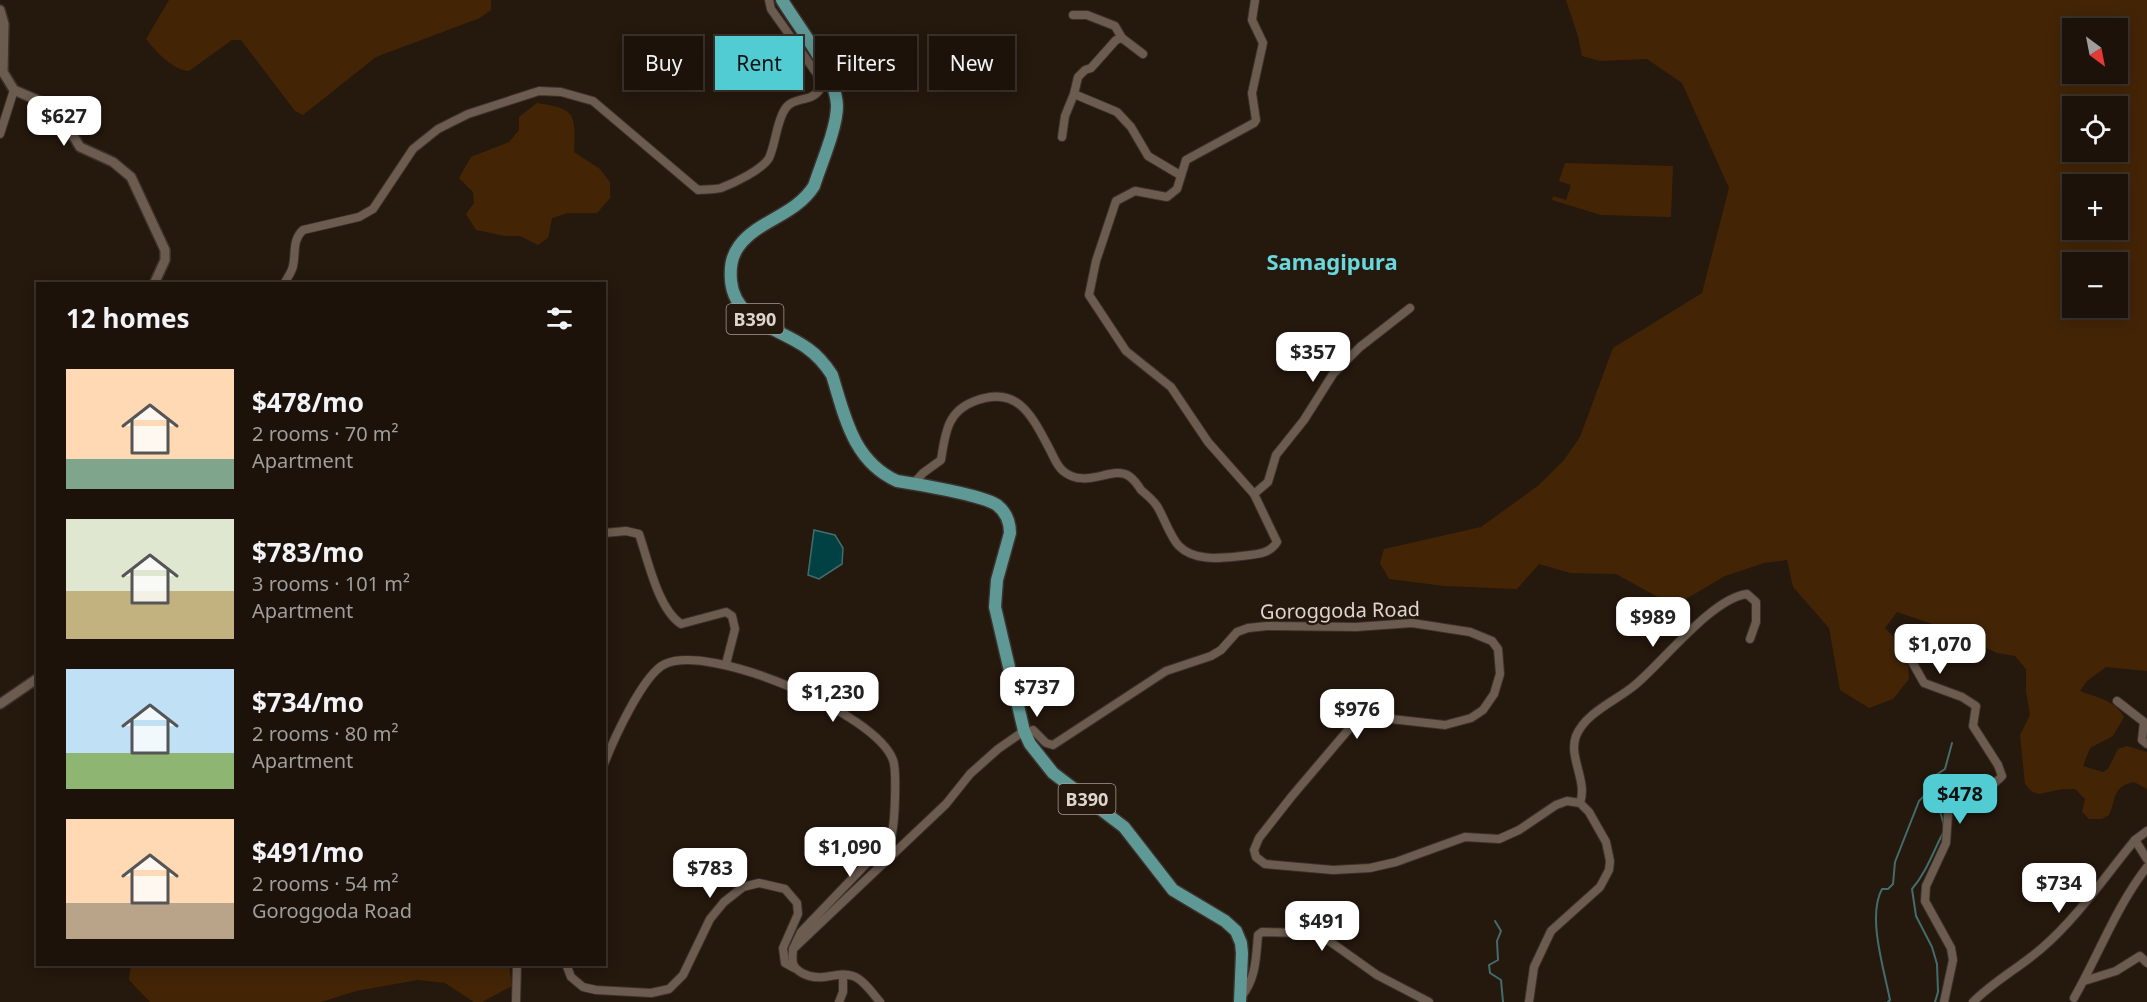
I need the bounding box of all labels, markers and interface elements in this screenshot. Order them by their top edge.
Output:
north arrow [2062,18,2128,84]
map controls [2062,18,2128,318]
chip: Buy [624,36,703,90]
chip: Rent [715,36,803,90]
chip: Filters [815,36,917,90]
chip: New [929,36,1015,90]
pin: $627 [28,96,100,147]
button: locate [2062,96,2128,162]
text: $627 [41,102,87,129]
button: + [2062,174,2128,240]
district label: Samagipura [1266,246,1398,276]
button: − [2062,252,2128,318]
text: 12 homes [66,300,190,336]
icon: filters [543,302,576,335]
road number: B390 [726,304,783,334]
pin: $357 [1277,332,1349,383]
text: $357 [1290,338,1336,365]
text: $478/mo [252,384,364,420]
icon: home [114,393,186,465]
text: 2 rooms · 70 m² [252,420,399,447]
text: Apartment [252,447,353,474]
text: $783/mo [252,534,364,570]
icon: home [114,543,186,615]
text: 3 rooms · 101 m² [252,570,410,597]
street label: Goroggoda Road [1260,595,1420,625]
text: Apartment [252,597,353,624]
pin: $989 [1617,597,1689,648]
text: $989 [1630,603,1676,630]
pin: $1,070 [1891,624,1989,675]
text: $1,070 [1909,630,1971,657]
pin: $737 [1001,667,1073,718]
pin: $1,230 [784,672,882,723]
text: $737 [1014,673,1060,700]
text: $1,230 [802,678,864,705]
text: $734/mo [252,684,364,720]
pin: $976 [1321,689,1393,740]
icon: home [114,693,186,765]
text: $976 [1334,695,1380,722]
text: 2 rooms · 80 m² [252,720,399,747]
text: Apartment [252,747,353,774]
pin: $478 [1924,774,1996,825]
text: $478 [1937,780,1983,807]
road number: B390 [1058,784,1116,814]
pin: $1,090 [801,827,899,878]
text: $1,090 [819,833,881,860]
text: $491/mo [252,834,364,870]
icon: home [114,843,186,915]
pin: $783 [674,848,746,899]
text: $783 [687,854,733,881]
pin: $734 [2023,863,2095,914]
text: $734 [2036,869,2082,896]
text: 2 rooms · 54 m² [252,870,399,897]
text: Goroggoda Road [252,897,412,924]
pin: $491 [1286,901,1358,952]
text: $491 [1299,907,1345,934]

